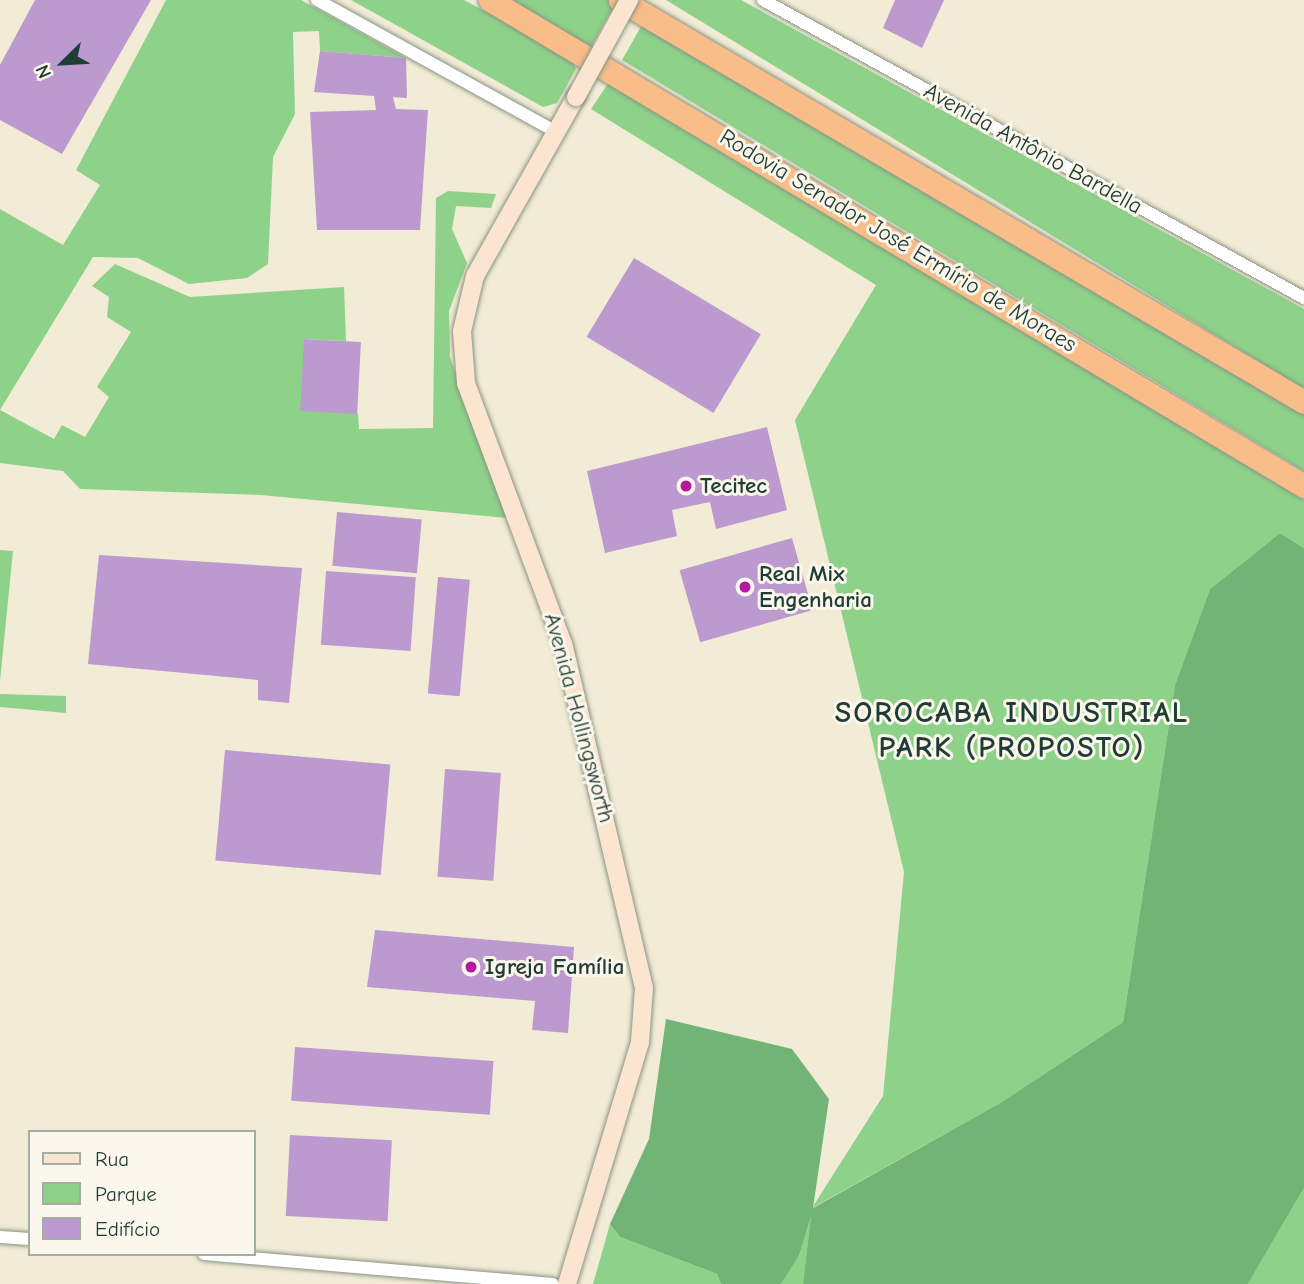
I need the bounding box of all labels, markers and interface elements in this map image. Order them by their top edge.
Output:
north arrow [28,28,98,98]
text: N [31,61,56,82]
street label: Avenida Antônio Bardella [919,77,1147,221]
street label: Rodovia Senador José Ermírio de Moraes [715,123,1081,359]
place label: Tecitec [700,472,767,500]
marker: Tecitec [678,478,694,494]
place label: Real Mix Engenharia [759,560,872,614]
marker: Real Mix Engenharia [737,579,753,595]
street label: Avenida Hollingsworth [538,610,620,826]
district label: SOROCABA INDUSTRIAL PARK (PROPOSTO) [837,695,1187,766]
place label: Igreja Família [485,953,624,981]
marker: Igreja Família [463,959,479,975]
legend [28,1130,256,1256]
text: Rua [95,1147,129,1171]
text: Parque [95,1182,157,1206]
text: Edifício [95,1217,160,1241]

